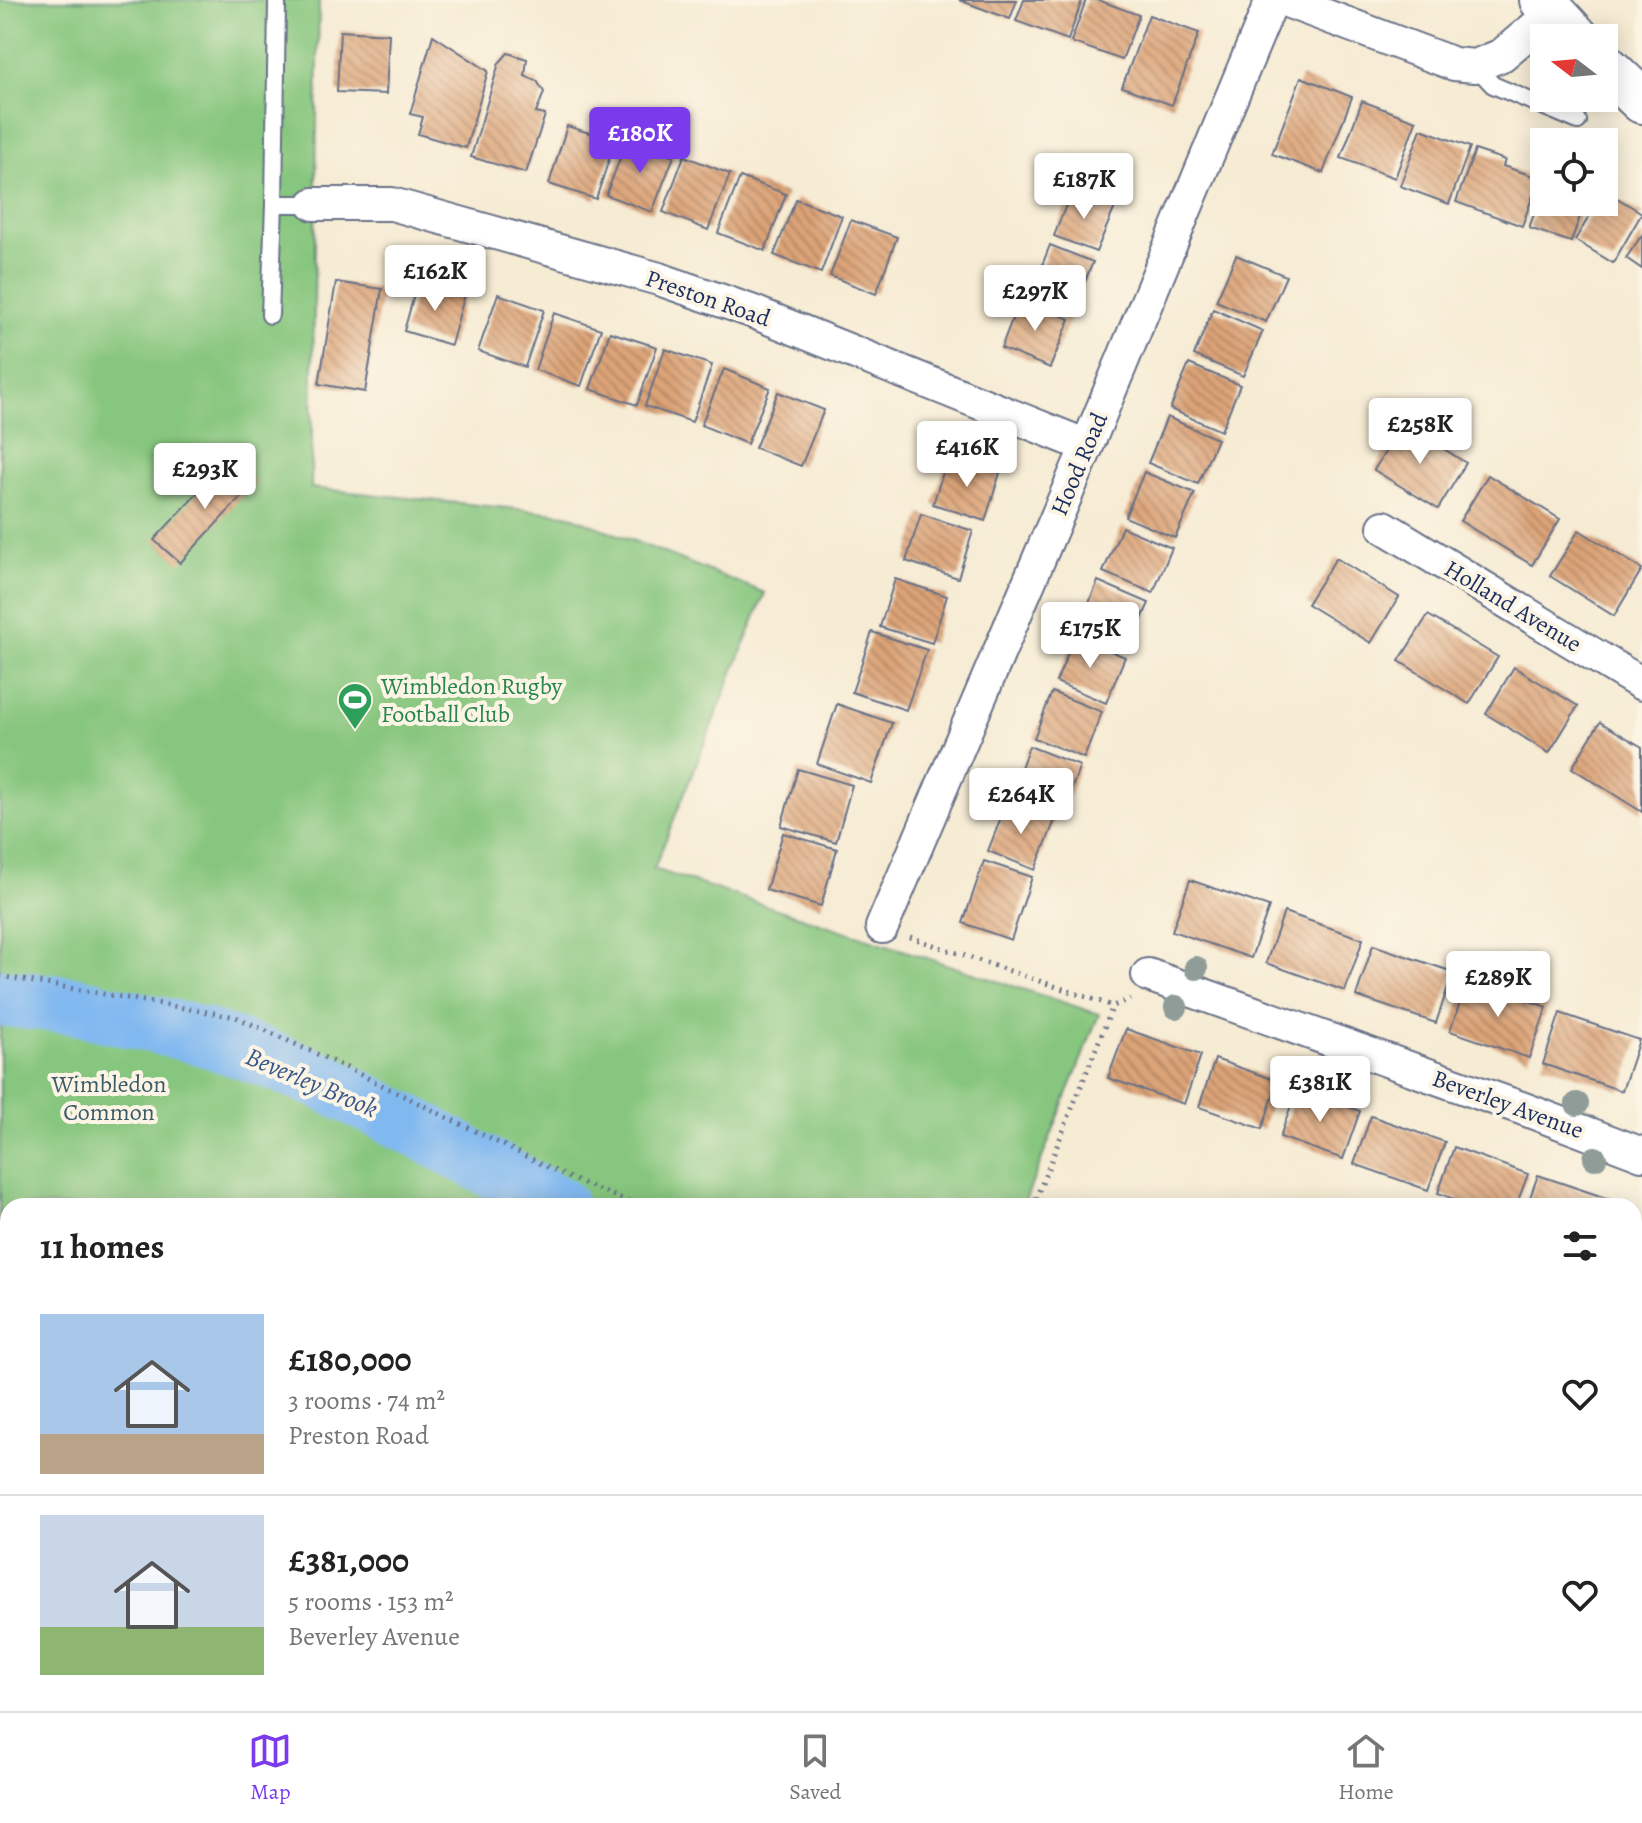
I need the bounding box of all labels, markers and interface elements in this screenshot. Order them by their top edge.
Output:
north arrow [1530,24,1618,112]
map controls [1530,24,1618,216]
pin: £180K [584,107,696,175]
text: £180K [607,115,673,150]
button: locate [1530,128,1618,216]
pin: £187K [1028,153,1140,221]
text: £187K [1052,161,1116,196]
pin: £162K [379,245,491,313]
text: £162K [403,253,467,288]
street label: Preston Road [641,262,775,334]
pin: £297K [979,265,1091,333]
text: £297K [1002,273,1068,308]
pin: £258K [1364,398,1476,466]
text: £258K [1387,406,1453,441]
street label: Hood Road [1043,407,1115,520]
pin: £416K [911,421,1023,489]
text: £416K [935,429,999,464]
pin: £293K [149,443,261,511]
text: £293K [172,451,238,486]
street label: Holland Avenue [1438,552,1588,660]
pin: £175K [1034,602,1146,670]
text: £175K [1059,610,1121,645]
place label: Wimbledon Rugby Football Club [380,670,562,730]
sports icon: Wimbledon Rugby Football Club [336,681,374,731]
pin: £264K [965,768,1077,836]
text: £264K [987,776,1055,811]
pin: £289K [1442,951,1554,1019]
text: £289K [1464,959,1532,994]
water label: Beverley Brook [240,1039,383,1126]
pin: £381K [1264,1056,1376,1124]
street label: Beverley Avenue [1428,1062,1588,1146]
text: £381K [1288,1064,1352,1099]
park label: Wimbledon Common [51,1068,166,1128]
text: 11 homes [40,1223,164,1270]
icon: filters [1558,1224,1602,1268]
text: £180,000 [288,1336,412,1383]
icon: home [104,1346,200,1442]
icon: heart [1558,1372,1602,1416]
text: 3 rooms · 74 m² [288,1383,445,1418]
text: Preston Road [288,1418,429,1453]
text: £381,000 [288,1537,409,1584]
icon: home [104,1547,200,1643]
icon: heart [1558,1573,1602,1617]
text: 5 rooms · 153 m² [288,1584,454,1619]
text: Beverley Avenue [288,1619,460,1654]
tab: Map [248,1729,292,1807]
tab: Saved [789,1729,841,1807]
tab: Home [1338,1729,1394,1807]

